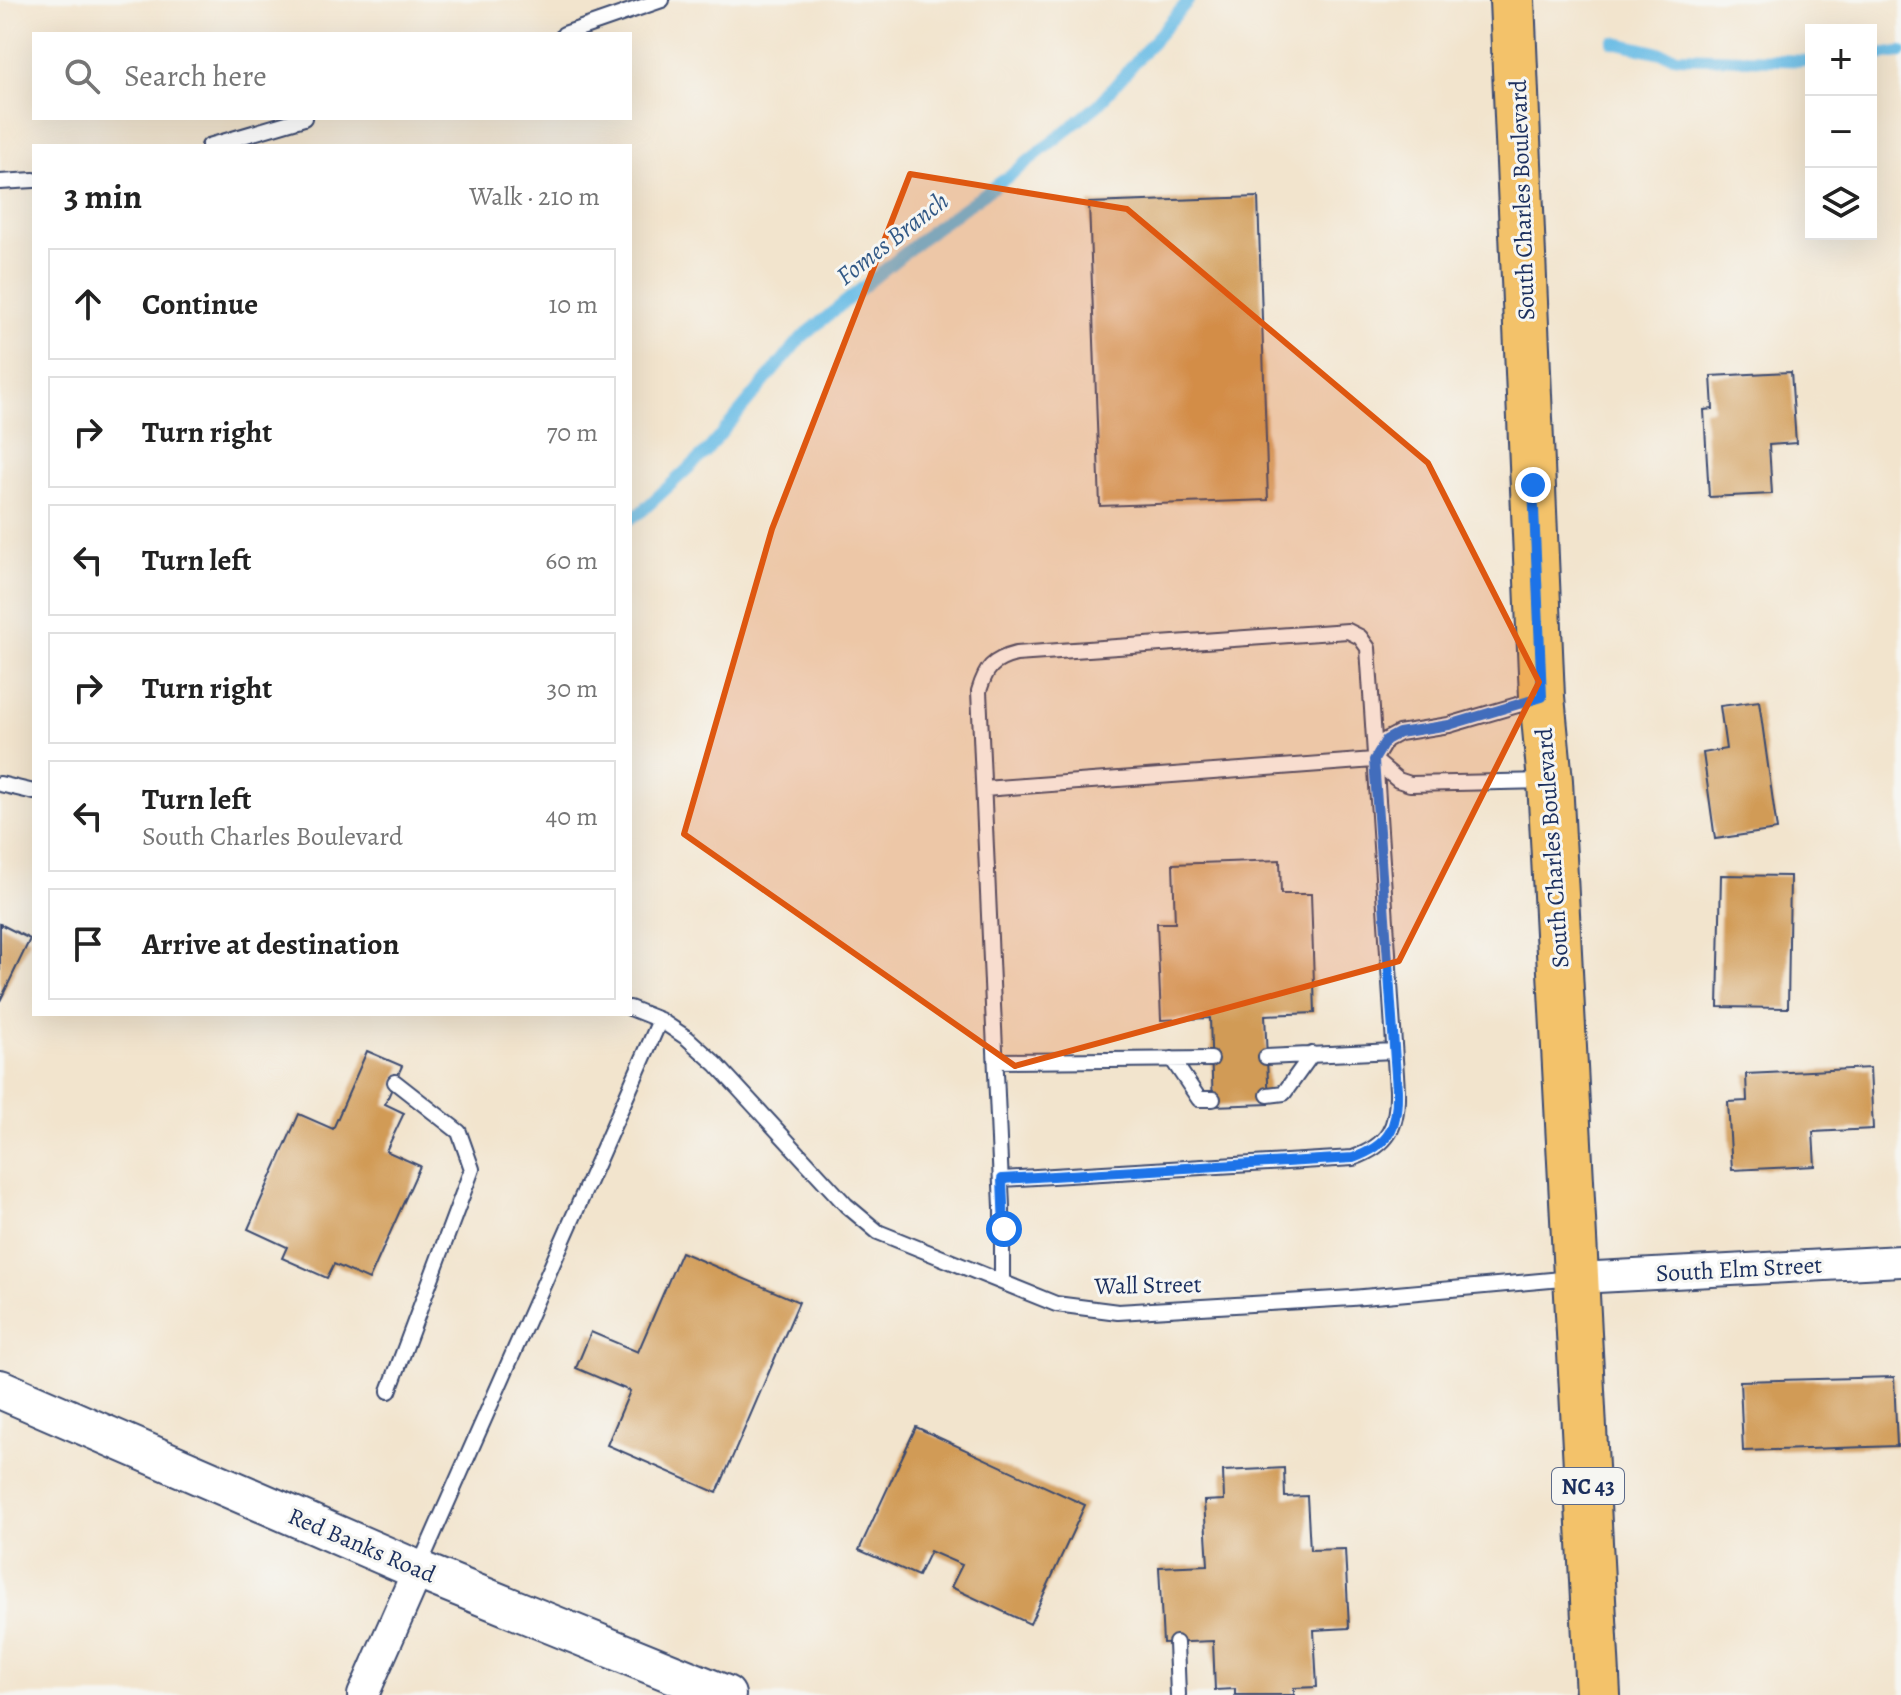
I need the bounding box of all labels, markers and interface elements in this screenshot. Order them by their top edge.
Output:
map controls [1805,24,1877,240]
button: + [1805,24,1877,96]
search box [32,32,632,120]
icon: search [60,54,104,98]
text: Search here [124,56,267,96]
street label: South Charles Boulevard [1502,79,1542,321]
button: − [1805,96,1877,168]
button: layers [1805,168,1877,240]
text: 3 min [64,173,142,220]
text: Walk · 210 m [469,179,600,214]
water label: Fomes Branch [829,183,956,293]
icon: ahead [66,282,110,326]
text: Continue [142,284,258,324]
text: 10 m [548,287,598,322]
icon: right [66,410,110,454]
text: Turn right [142,412,272,452]
text: 70 m [546,415,598,450]
route end [1515,467,1551,503]
icon: left [66,538,110,582]
text: Turn left [142,540,251,580]
text: 60 m [545,543,598,578]
icon: right [66,666,110,710]
text: Turn right [142,668,272,708]
text: 30 m [547,671,598,706]
street label: South Charles Boulevard [1528,727,1576,969]
text: Turn left [142,779,251,819]
icon: left [66,794,110,838]
text: 40 m [546,799,598,834]
text: South Charles Boulevard [142,819,403,854]
icon: arrive [66,922,110,966]
text: Arrive at destination [142,924,399,964]
route start [986,1211,1022,1247]
street label: South Elm Street [1655,1249,1823,1289]
street label: Wall Street [1093,1268,1202,1302]
road number: NC 43 [1552,1468,1624,1504]
street label: Red Banks Road [283,1500,441,1591]

